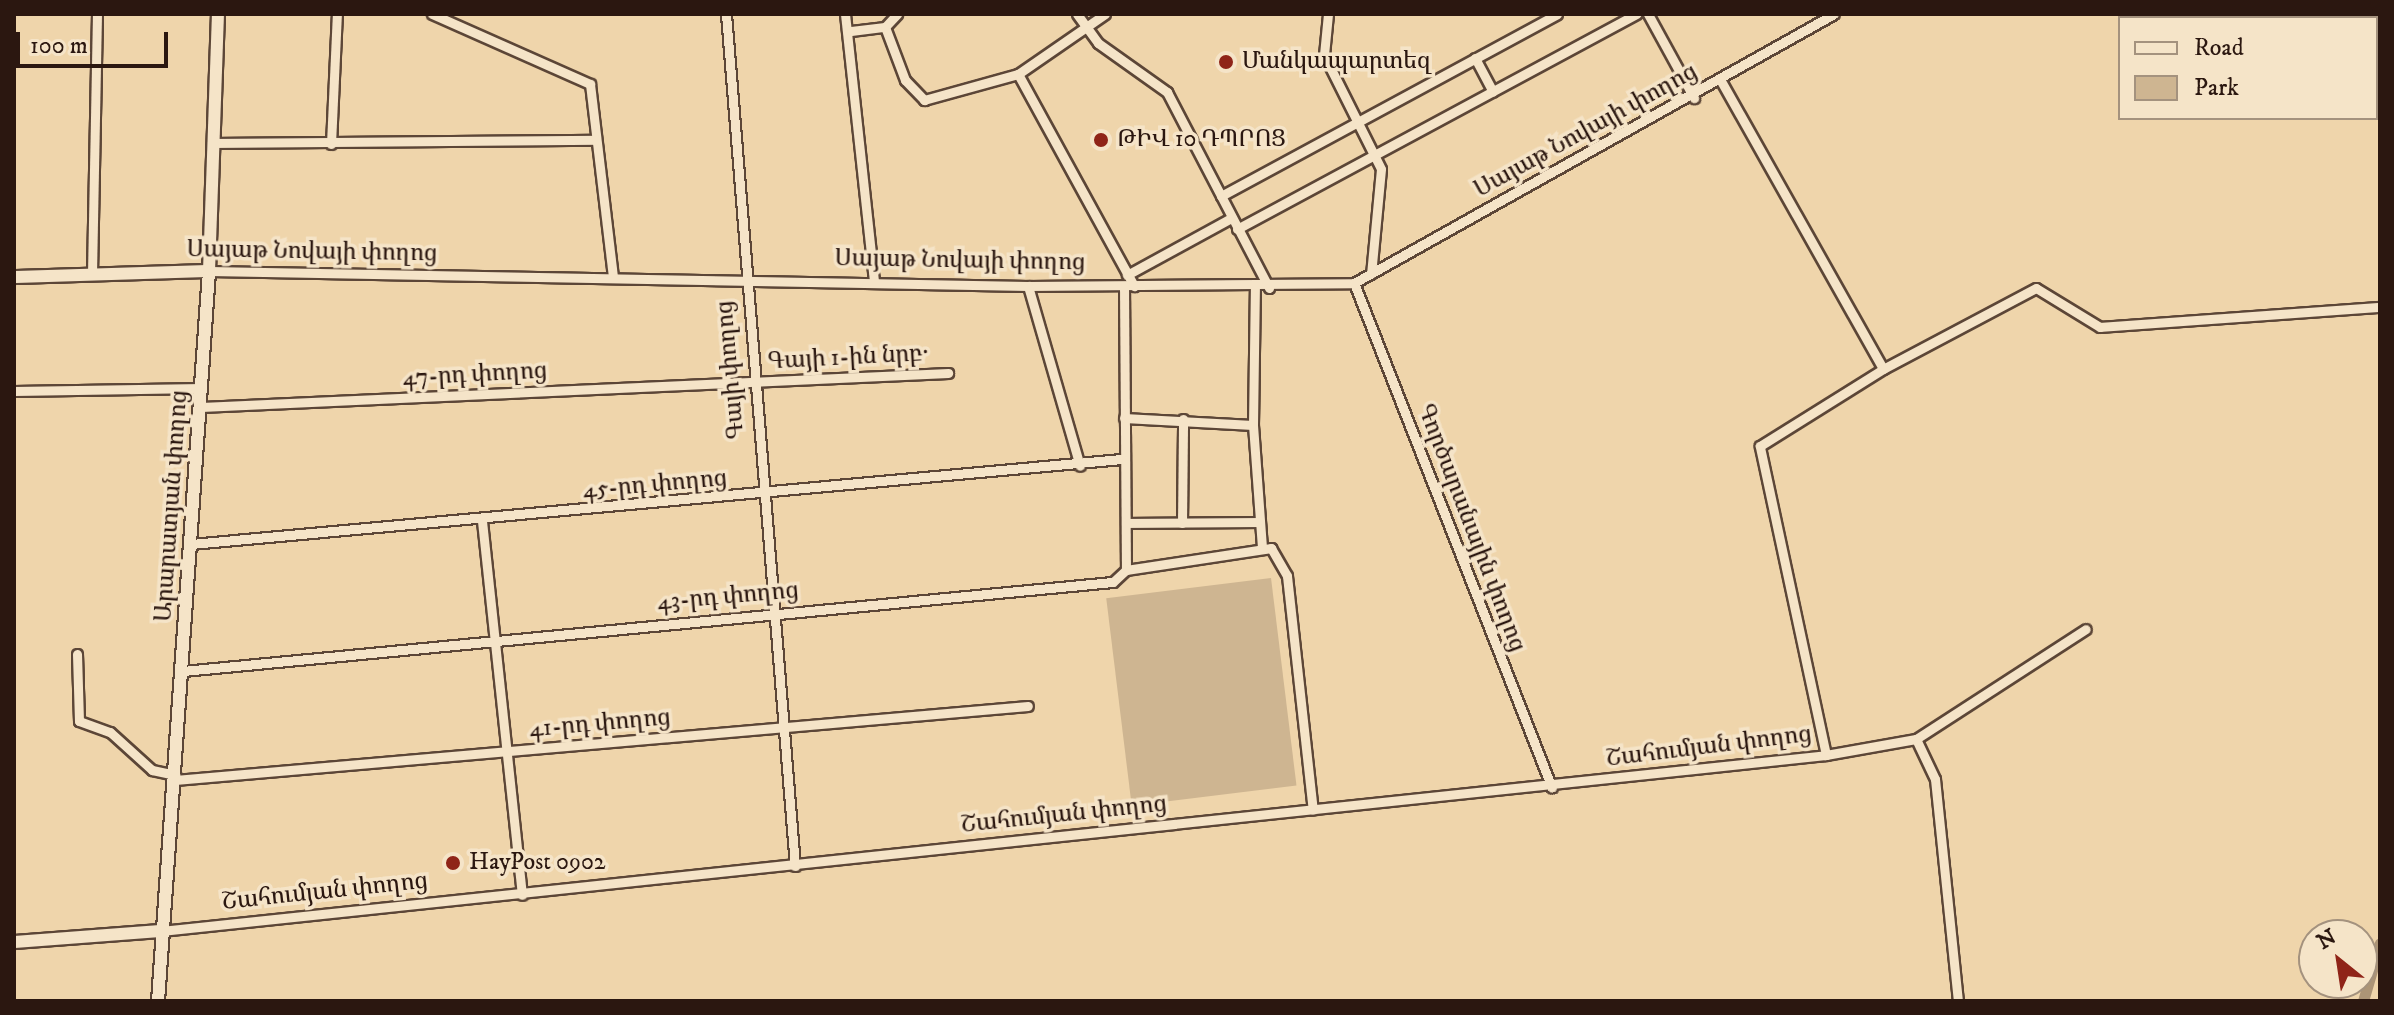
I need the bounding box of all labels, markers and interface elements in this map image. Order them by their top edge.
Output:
scale bar [20,16,172,66]
legend [2118,16,2378,120]
text: 100 m [30,31,88,61]
text: Road [2194,33,2244,63]
place label: Մանկապարտեզ [1242,48,1431,76]
marker: Մանկապարտեզ [1217,53,1235,71]
street label: Սայաթ Նովայի փողոց [1469,58,1703,204]
text: Park [2194,73,2239,103]
place label: ԹԻՎ 10 ԴՊՐՈՑ [1117,126,1285,154]
marker: ԹԻՎ 10 ԴՊՐՈՑ [1092,131,1110,149]
street label: Սայաթ Նովայի փողոց [186,235,438,269]
street label: Սայաթ Նովայի փողոց [834,244,1086,278]
street label: Գայի փողոց [711,299,751,441]
street label: Գայի 1-ին նրբ․ [767,339,929,377]
street label: 47-րդ փողոց [402,357,548,393]
street label: Արարատյան փողոց [150,389,194,623]
street label: Գործարանային փողոց [1410,400,1532,656]
street label: 45-րդ փողոց [582,464,728,506]
street label: 43-րդ փողոց [656,576,800,618]
street label: 41-րդ փողոց [528,703,672,745]
street label: Շահումյան փողոց [1605,720,1813,774]
street label: Շահումյան փողոց [960,790,1168,840]
place label: HayPost 0902 [469,849,606,877]
marker: HayPost 0902 [444,854,462,872]
street label: Շահումյան փողոց [221,867,429,917]
north arrow [2298,919,2378,999]
text: N [2312,923,2341,956]

